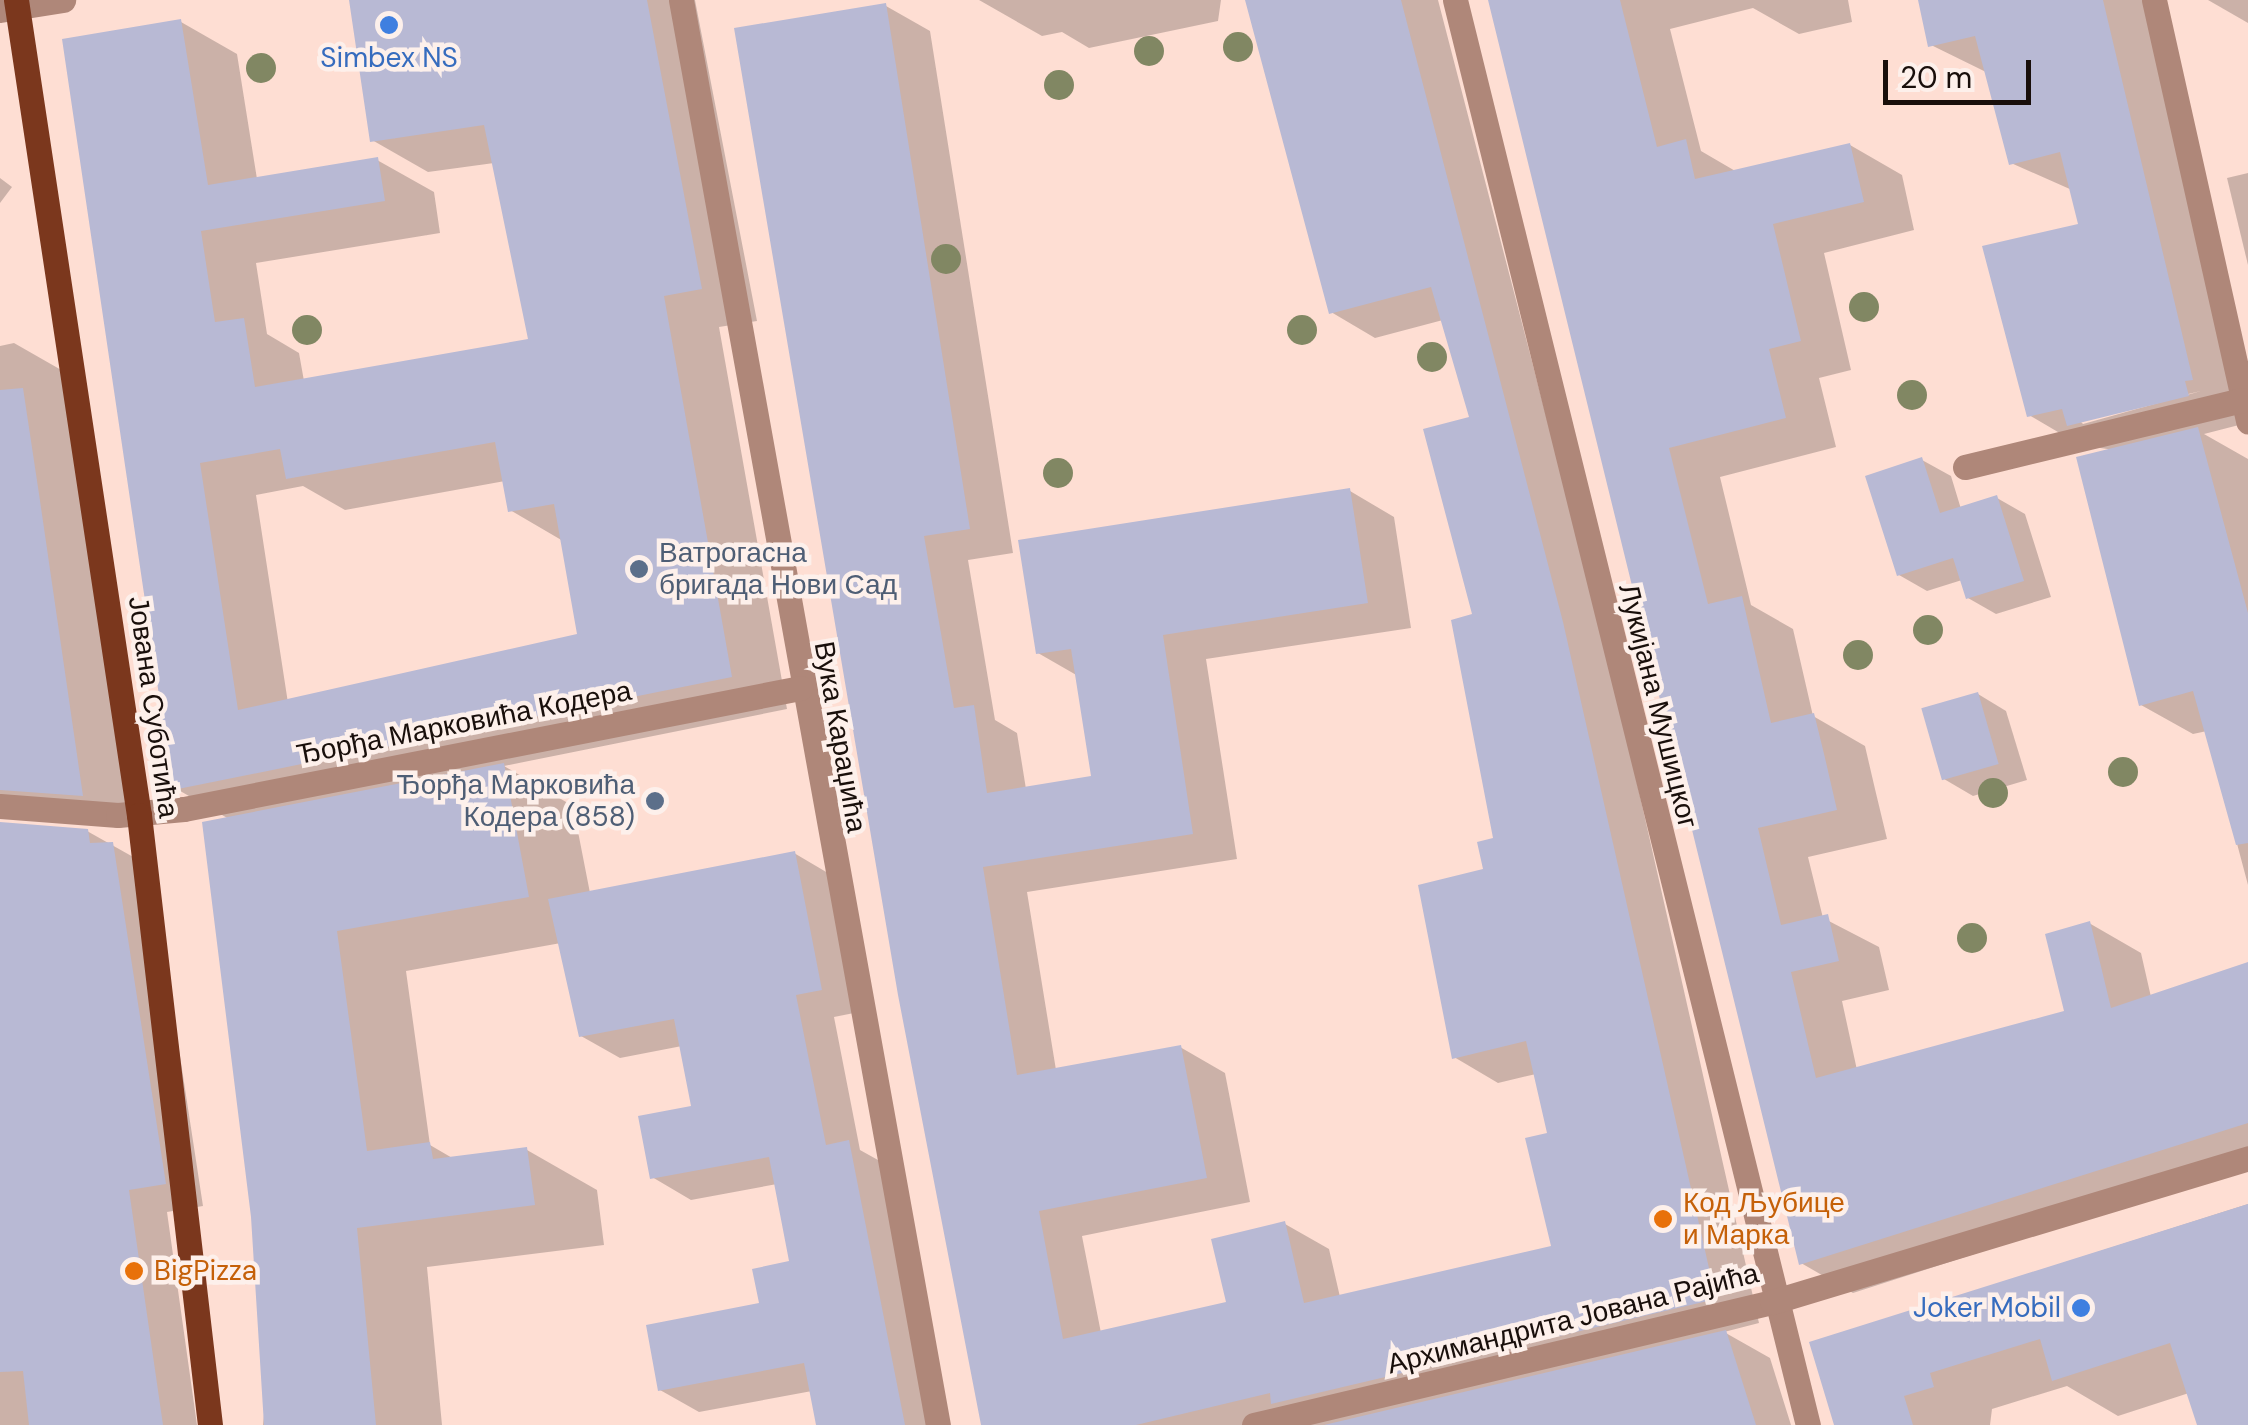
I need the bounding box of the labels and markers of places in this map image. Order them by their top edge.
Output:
marker: Simbex NS [378,14,400,36]
place label: Simbex NS [320,41,458,75]
place label: Ватрогасна бригада Нови Сад [659,536,897,602]
marker: Ватрогасна бригада Нови Сад [628,558,650,580]
place label: Ђорђа Марковића Кодера (858) [396,768,635,834]
marker: Ђорђа Марковића Кодера (858) [644,790,666,812]
place label: Код Љубице и Марка [1683,1186,1845,1252]
marker: Код Љубице и Марка [1652,1208,1674,1230]
place label: BigPizza [154,1254,257,1288]
marker: BigPizza [123,1260,145,1282]
place label: Joker Mobil [1913,1291,2061,1325]
marker: Joker Mobil [2070,1297,2092,1319]

